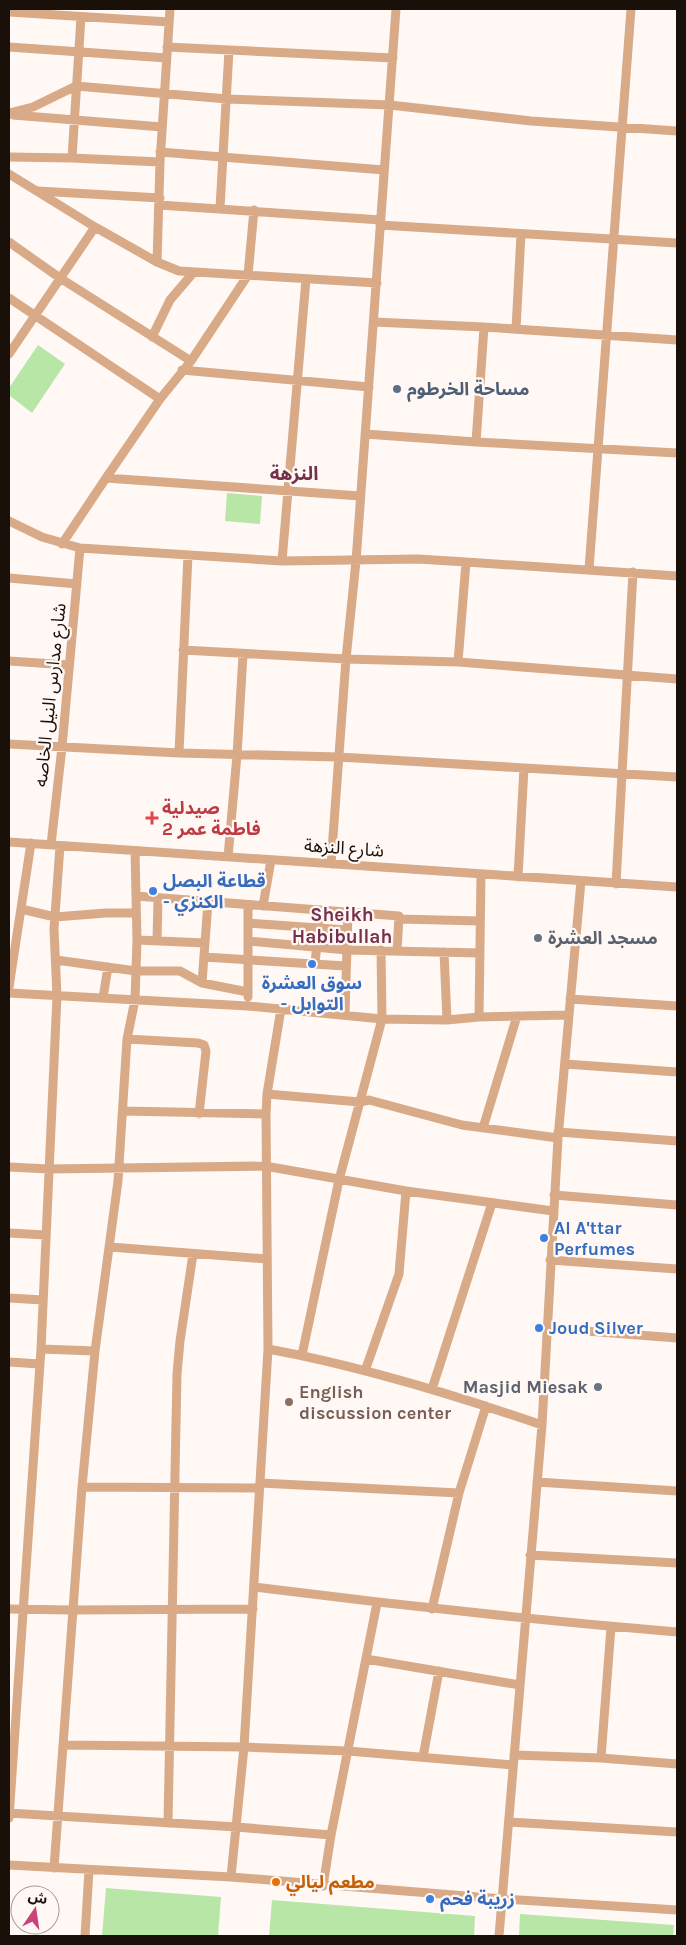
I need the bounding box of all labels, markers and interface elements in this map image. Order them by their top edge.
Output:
place label: مساحة الخرطوم [407,378,530,402]
marker: مساحة الخرطوم [391,383,403,395]
district label: النزهة [270,463,318,485]
street label: شارع مدارس النيل الخاصه [29,602,74,788]
place label: صيدلية فاطمة عمر 2 [162,797,261,840]
marker: صيدلية فاطمة عمر 2 [146,812,158,824]
street label: شارع النزهة [303,834,385,865]
place label: قطاعة البصل - الكنزي [163,870,266,916]
marker: قطاعة البصل - الكنزي [147,885,159,897]
district label: Sheikh Habibullah [292,904,392,948]
place label: مسجد العشرة [548,927,658,949]
marker: مسجد العشرة [532,932,544,944]
marker: سوق العشرة - التوابل [306,958,318,970]
place label: سوق العشرة - التوابل [262,972,362,1015]
place label: Al A'ttar Perfumes [554,1217,635,1260]
marker: Al A'ttar Perfumes [538,1232,550,1244]
place label: Joud Silver [549,1317,643,1339]
marker: Joud Silver [533,1322,545,1334]
place label: Masjid Miesak [463,1376,588,1398]
place label: English discussion center [299,1381,451,1424]
marker: Masjid Miesak [592,1381,604,1393]
marker: English discussion center [283,1396,295,1408]
place label: مطعم ليالي [286,1871,375,1896]
marker: مطعم ليالي [270,1876,282,1888]
north arrow [10,1885,60,1935]
text: ش [27,1887,49,1908]
place label: زريبة فحم [440,1888,515,1912]
marker: زريبة فحم [424,1893,436,1905]

